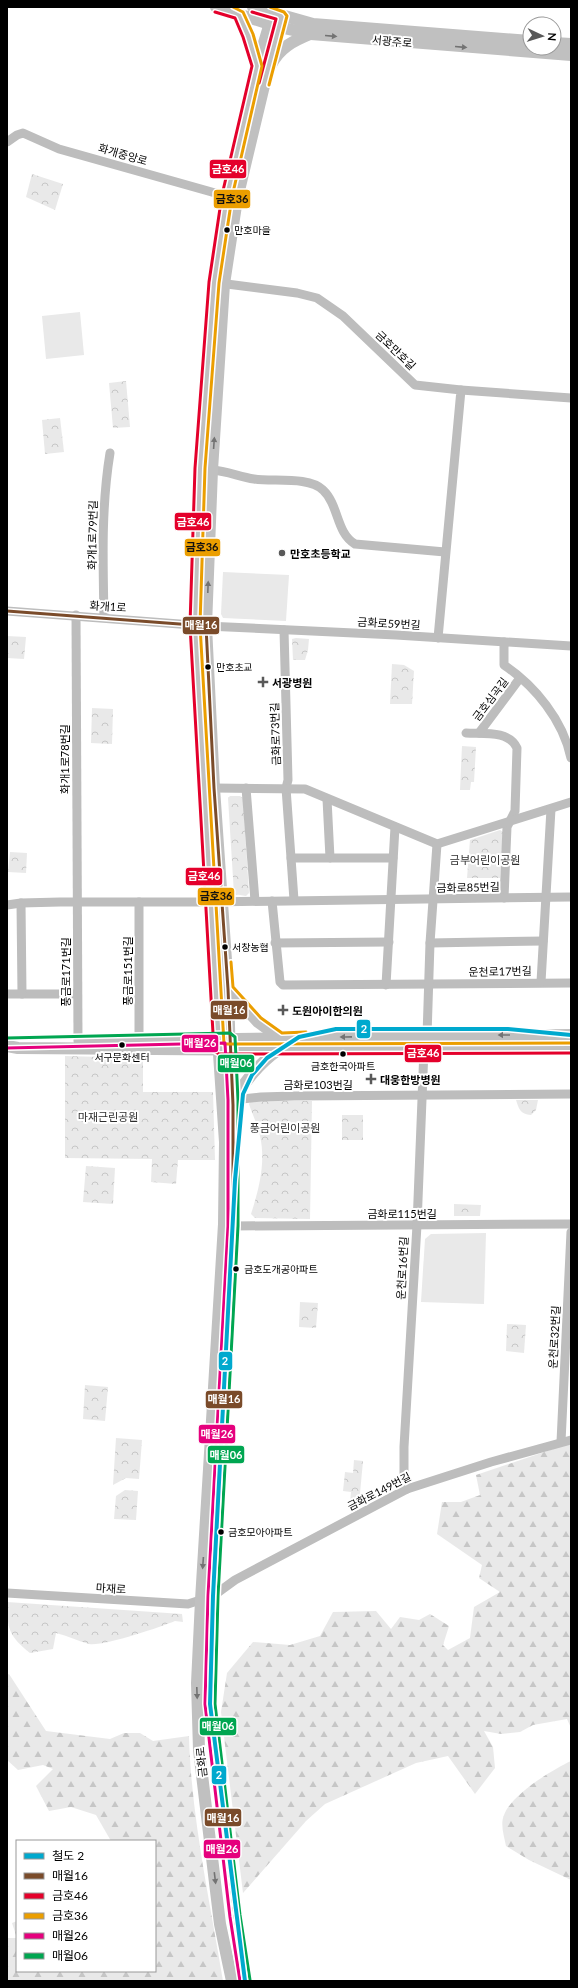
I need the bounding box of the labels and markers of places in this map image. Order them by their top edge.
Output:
place label: 만호마을 [234,224,271,236]
marker: 만호마을 [222,225,232,235]
place label: 만호초등학교 [290,547,351,560]
marker: 만호초등학교 [277,548,287,558]
place label: 만호초교 [216,661,253,673]
marker: 만호초교 [203,662,213,672]
marker: 서광병원 [257,676,269,688]
place label: 서광병원 [272,676,312,689]
place label: 서창농협 [232,941,269,953]
marker: 서창농협 [220,942,230,952]
marker: 도원아이한의원 [277,1004,289,1016]
place label: 도원아이한의원 [292,1004,363,1017]
marker: 서구문화센터 [117,1040,127,1050]
marker: 금호한국아파트 [338,1049,348,1059]
place label: 서구문화센터 [94,1051,150,1063]
place label: 금호한국아파트 [311,1060,375,1072]
marker: 대웅한방병원 [365,1073,377,1085]
place label: 대웅한방병원 [380,1073,441,1086]
place label: 금호도개공아파트 [244,1263,318,1275]
marker: 금호도개공아파트 [231,1264,241,1274]
place label: 금호모아아파트 [228,1526,292,1538]
marker: 금호모아아파트 [216,1527,226,1537]

